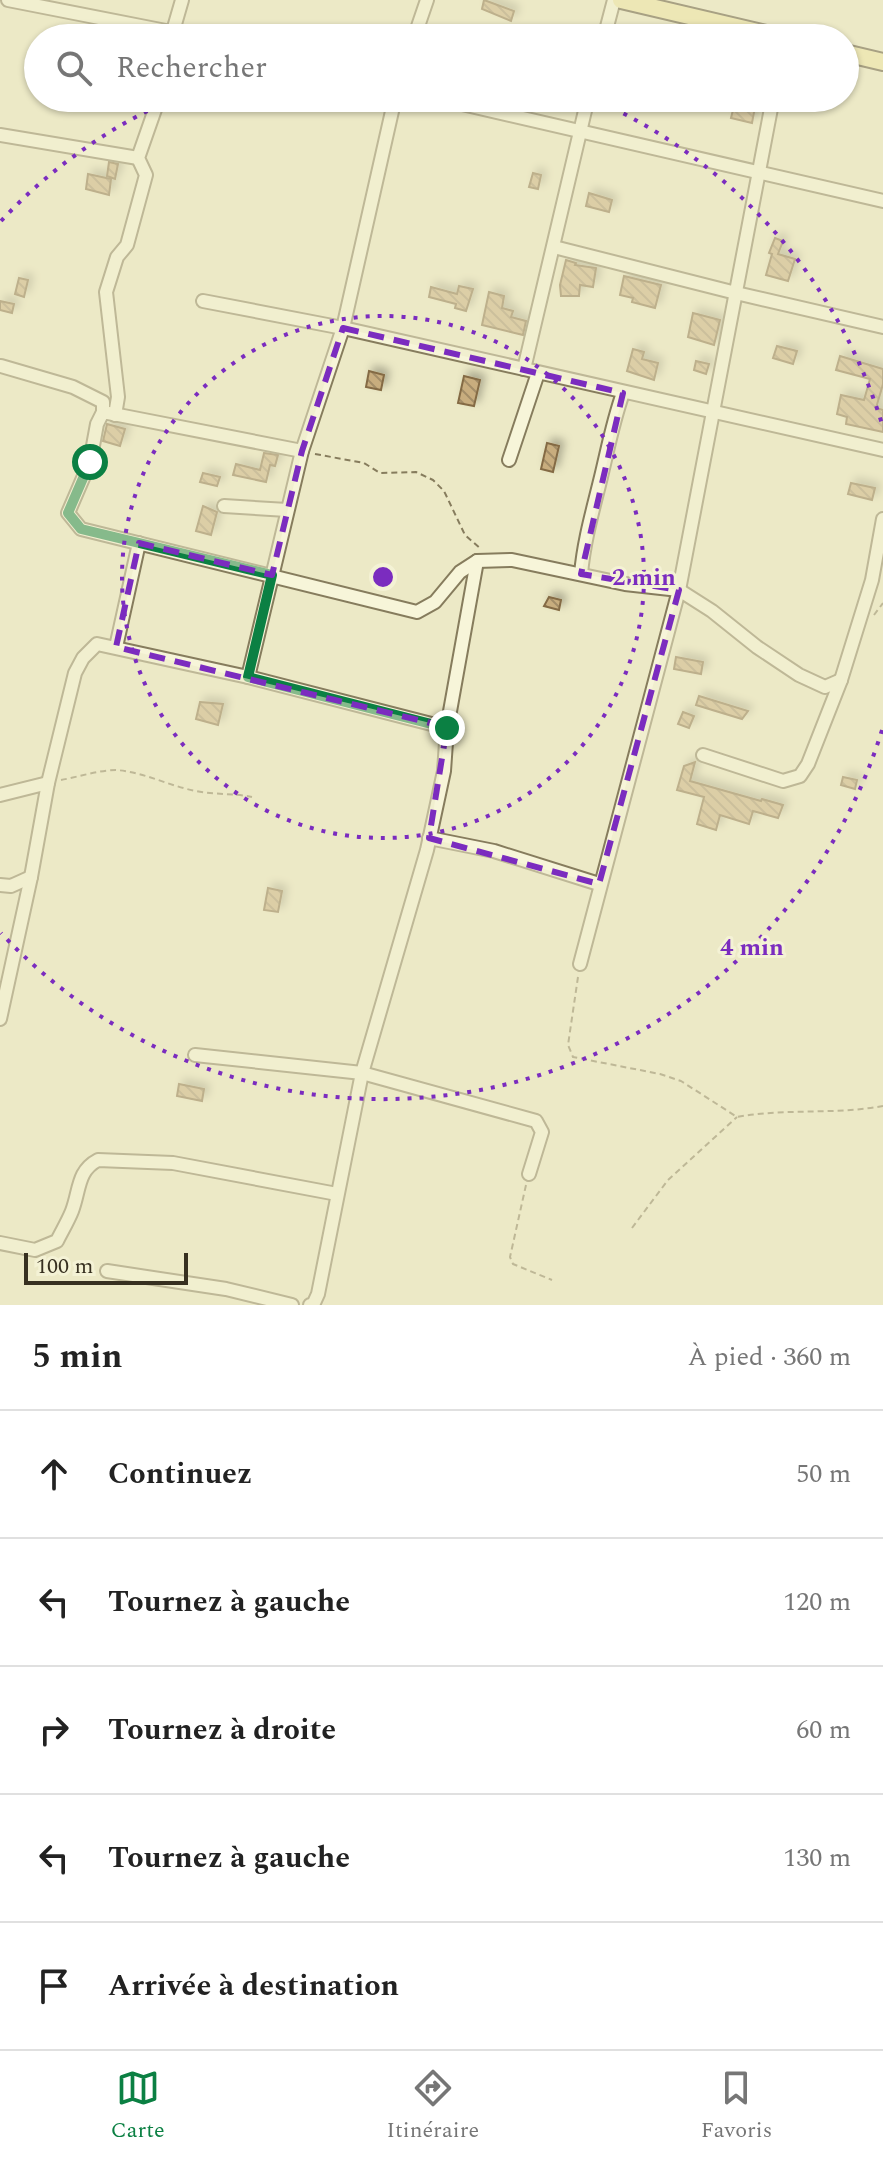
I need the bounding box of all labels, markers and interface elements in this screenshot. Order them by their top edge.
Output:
search box [24,24,859,112]
text: Rechercher [116,45,267,91]
icon: search [52,46,96,90]
route start [72,444,108,480]
text: 2 min [612,560,676,596]
centre of rings [369,563,397,591]
route end [429,710,465,746]
text: 4 min [720,930,784,966]
scale bar [24,1249,188,1285]
text: 100 m [36,1250,93,1283]
text: 5 min [32,1331,122,1383]
text: À pied · 360 m [688,1337,851,1377]
text: Continuez [108,1451,252,1497]
icon: ahead [32,1452,76,1496]
text: 50 m [796,1454,851,1494]
text: Tournez à gauche [108,1579,350,1625]
icon: left [32,1580,76,1624]
text: 120 m [783,1582,851,1622]
text: Tournez à droite [108,1707,336,1753]
icon: right [32,1708,76,1752]
text: 60 m [796,1710,851,1750]
text: Tournez à gauche [108,1835,350,1881]
icon: left [32,1836,76,1880]
text: 130 m [783,1838,851,1878]
text: Arrivée à destination [108,1963,399,2009]
icon: arrive [32,1964,76,2008]
tab: Carte [111,2066,165,2147]
tab: Itinéraire [386,2066,479,2147]
tab: Favoris [701,2066,772,2147]

